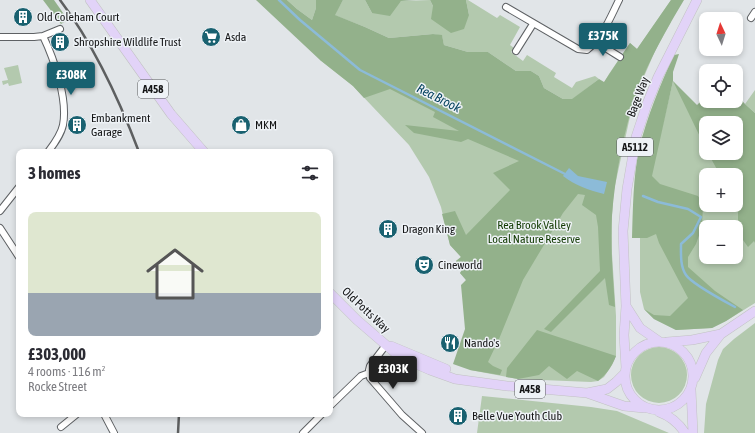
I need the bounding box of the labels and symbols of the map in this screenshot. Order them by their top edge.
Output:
building icon: Old Coleham Court [12,6,34,28]
place label: Old Coleham Court [37,10,120,24]
north arrow [699,12,743,56]
pin: £375K [575,23,631,57]
supermarket icon: Asda [200,26,222,48]
place label: Asda [225,30,246,44]
building icon: Shropshire Wildlife Trust [49,31,71,53]
place label: Shropshire Wildlife Trust [74,35,182,49]
pin: £308K [43,62,99,96]
street label: Bage Way [624,75,652,119]
road number: A458 [138,80,168,98]
water label: Rea Brook [414,81,464,116]
place label: Embankment Garage [91,111,151,139]
building icon: Embankment Garage [66,114,88,136]
shop icon: MKM [230,114,252,136]
place label: MKM [255,118,277,132]
road number: A5112 [617,138,653,156]
building icon: Dragon King [377,218,399,240]
park label: Rea Brook Valley Local Nature Reserve [488,218,580,246]
place label: Dragon King [402,222,456,236]
theatre icon: Cineworld [413,254,435,276]
place label: Cineworld [438,258,482,272]
street label: Old Potts Way [339,284,393,336]
restaurant icon: Nando's [439,332,461,354]
place label: Nando's [464,336,500,350]
pin: £303K [365,356,421,390]
road number: A458 [515,380,545,398]
building icon: Belle Vue Youth Club [447,405,469,427]
place label: Belle Vue Youth Club [472,409,562,423]

